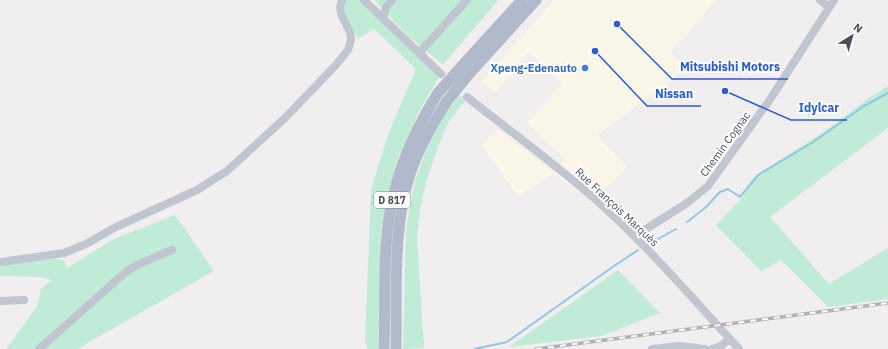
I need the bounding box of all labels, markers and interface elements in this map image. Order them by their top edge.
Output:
north arrow [832,16,872,56]
text: N [851,20,865,36]
callout: Mitsubishi Motors [672,55,788,79]
text: Mitsubishi Motors [680,59,780,74]
place label: Xpeng-Edenauto [490,61,577,75]
marker: Xpeng-Edenauto [580,63,590,73]
callout: Nissan [647,82,701,106]
text: Nissan [655,86,693,101]
callout: Idylcar [791,96,847,120]
text: Idylcar [799,100,839,115]
street label: Chemin Cognac [697,108,753,179]
street label: Rue François Marquès [572,165,662,249]
road number: D 817 [374,192,410,208]

